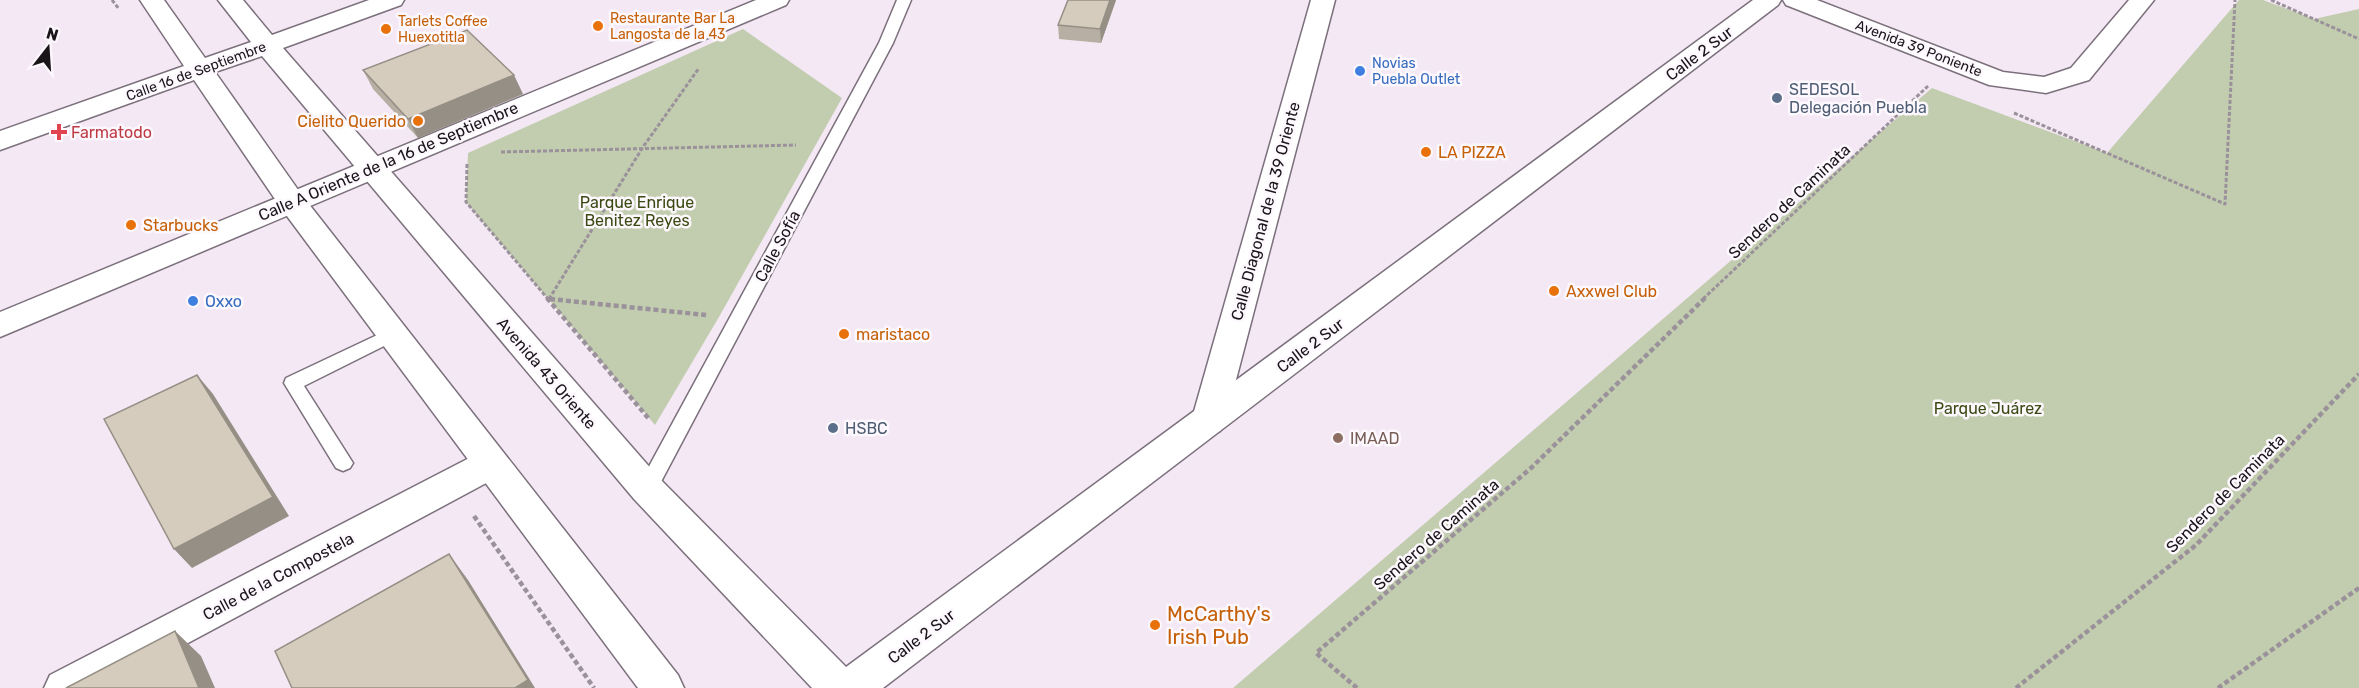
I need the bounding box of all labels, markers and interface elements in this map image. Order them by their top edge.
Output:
place label: Restaurante Bar La Langosta de la 43 [610,10,735,43]
place label: Tarlets Coffee Huexotitla [398,13,488,46]
street label: Avenida 39 Poniente [1853,16,1985,80]
north arrow [18,18,78,78]
marker: Restaurante Bar La Langosta de la 43 [591,19,605,33]
marker: Tarlets Coffee Huexotitla [379,22,393,36]
street label: Calle 2 Sur [1662,22,1737,85]
text: N [44,23,61,45]
street label: Calle 16 de Septiembre [124,38,269,105]
place label: Novias Puebla Outlet [1372,55,1461,88]
marker: Novias Puebla Outlet [1353,64,1367,78]
place label: SEDESOL Delegación Puebla [1789,80,1927,117]
marker: SEDESOL Delegación Puebla [1770,91,1784,105]
street label: Calle A Oriente de la 16 de Septiembre [255,98,521,225]
street label: Calle Diagonal de la 39 Oriente [1227,100,1304,323]
place label: Cielito Querido [297,112,406,131]
marker: Cielito Querido [411,114,425,128]
place label: Farmatodo [71,123,152,142]
marker: Farmatodo [52,125,66,139]
street label: Sendero de Caminata [1724,140,1854,263]
place label: LA PIZZA [1438,143,1506,162]
marker: LA PIZZA [1419,145,1433,159]
park label: Parque Enrique Benitez Reyes [580,193,694,230]
street label: Calle Sofía [751,207,804,285]
place label: Starbucks [143,216,218,235]
marker: Starbucks [124,218,138,232]
place label: Axxwel Club [1566,282,1657,301]
marker: Axxwel Club [1547,284,1561,298]
place label: Oxxo [205,292,242,311]
marker: Oxxo [186,294,200,308]
street label: Avenida 43 Oriente [493,314,600,433]
street label: Calle 2 Sur [1273,314,1348,377]
place label: maristaco [856,325,930,344]
marker: maristaco [837,327,851,341]
park label: Parque Juárez [1934,399,2042,418]
place label: HSBC [845,419,888,438]
marker: HSBC [826,421,840,435]
place label: IMAAD [1350,429,1400,448]
street label: Sendero de Caminata [2162,430,2289,557]
marker: IMAAD [1331,431,1345,445]
street label: Sendero de Caminata [1370,475,1503,594]
street label: Calle de la Compostela [200,529,357,624]
place label: McCarthy's Irish Pub [1167,602,1271,649]
street label: Calle 2 Sur [884,605,959,668]
marker: McCarthy's Irish Pub [1148,618,1162,632]

